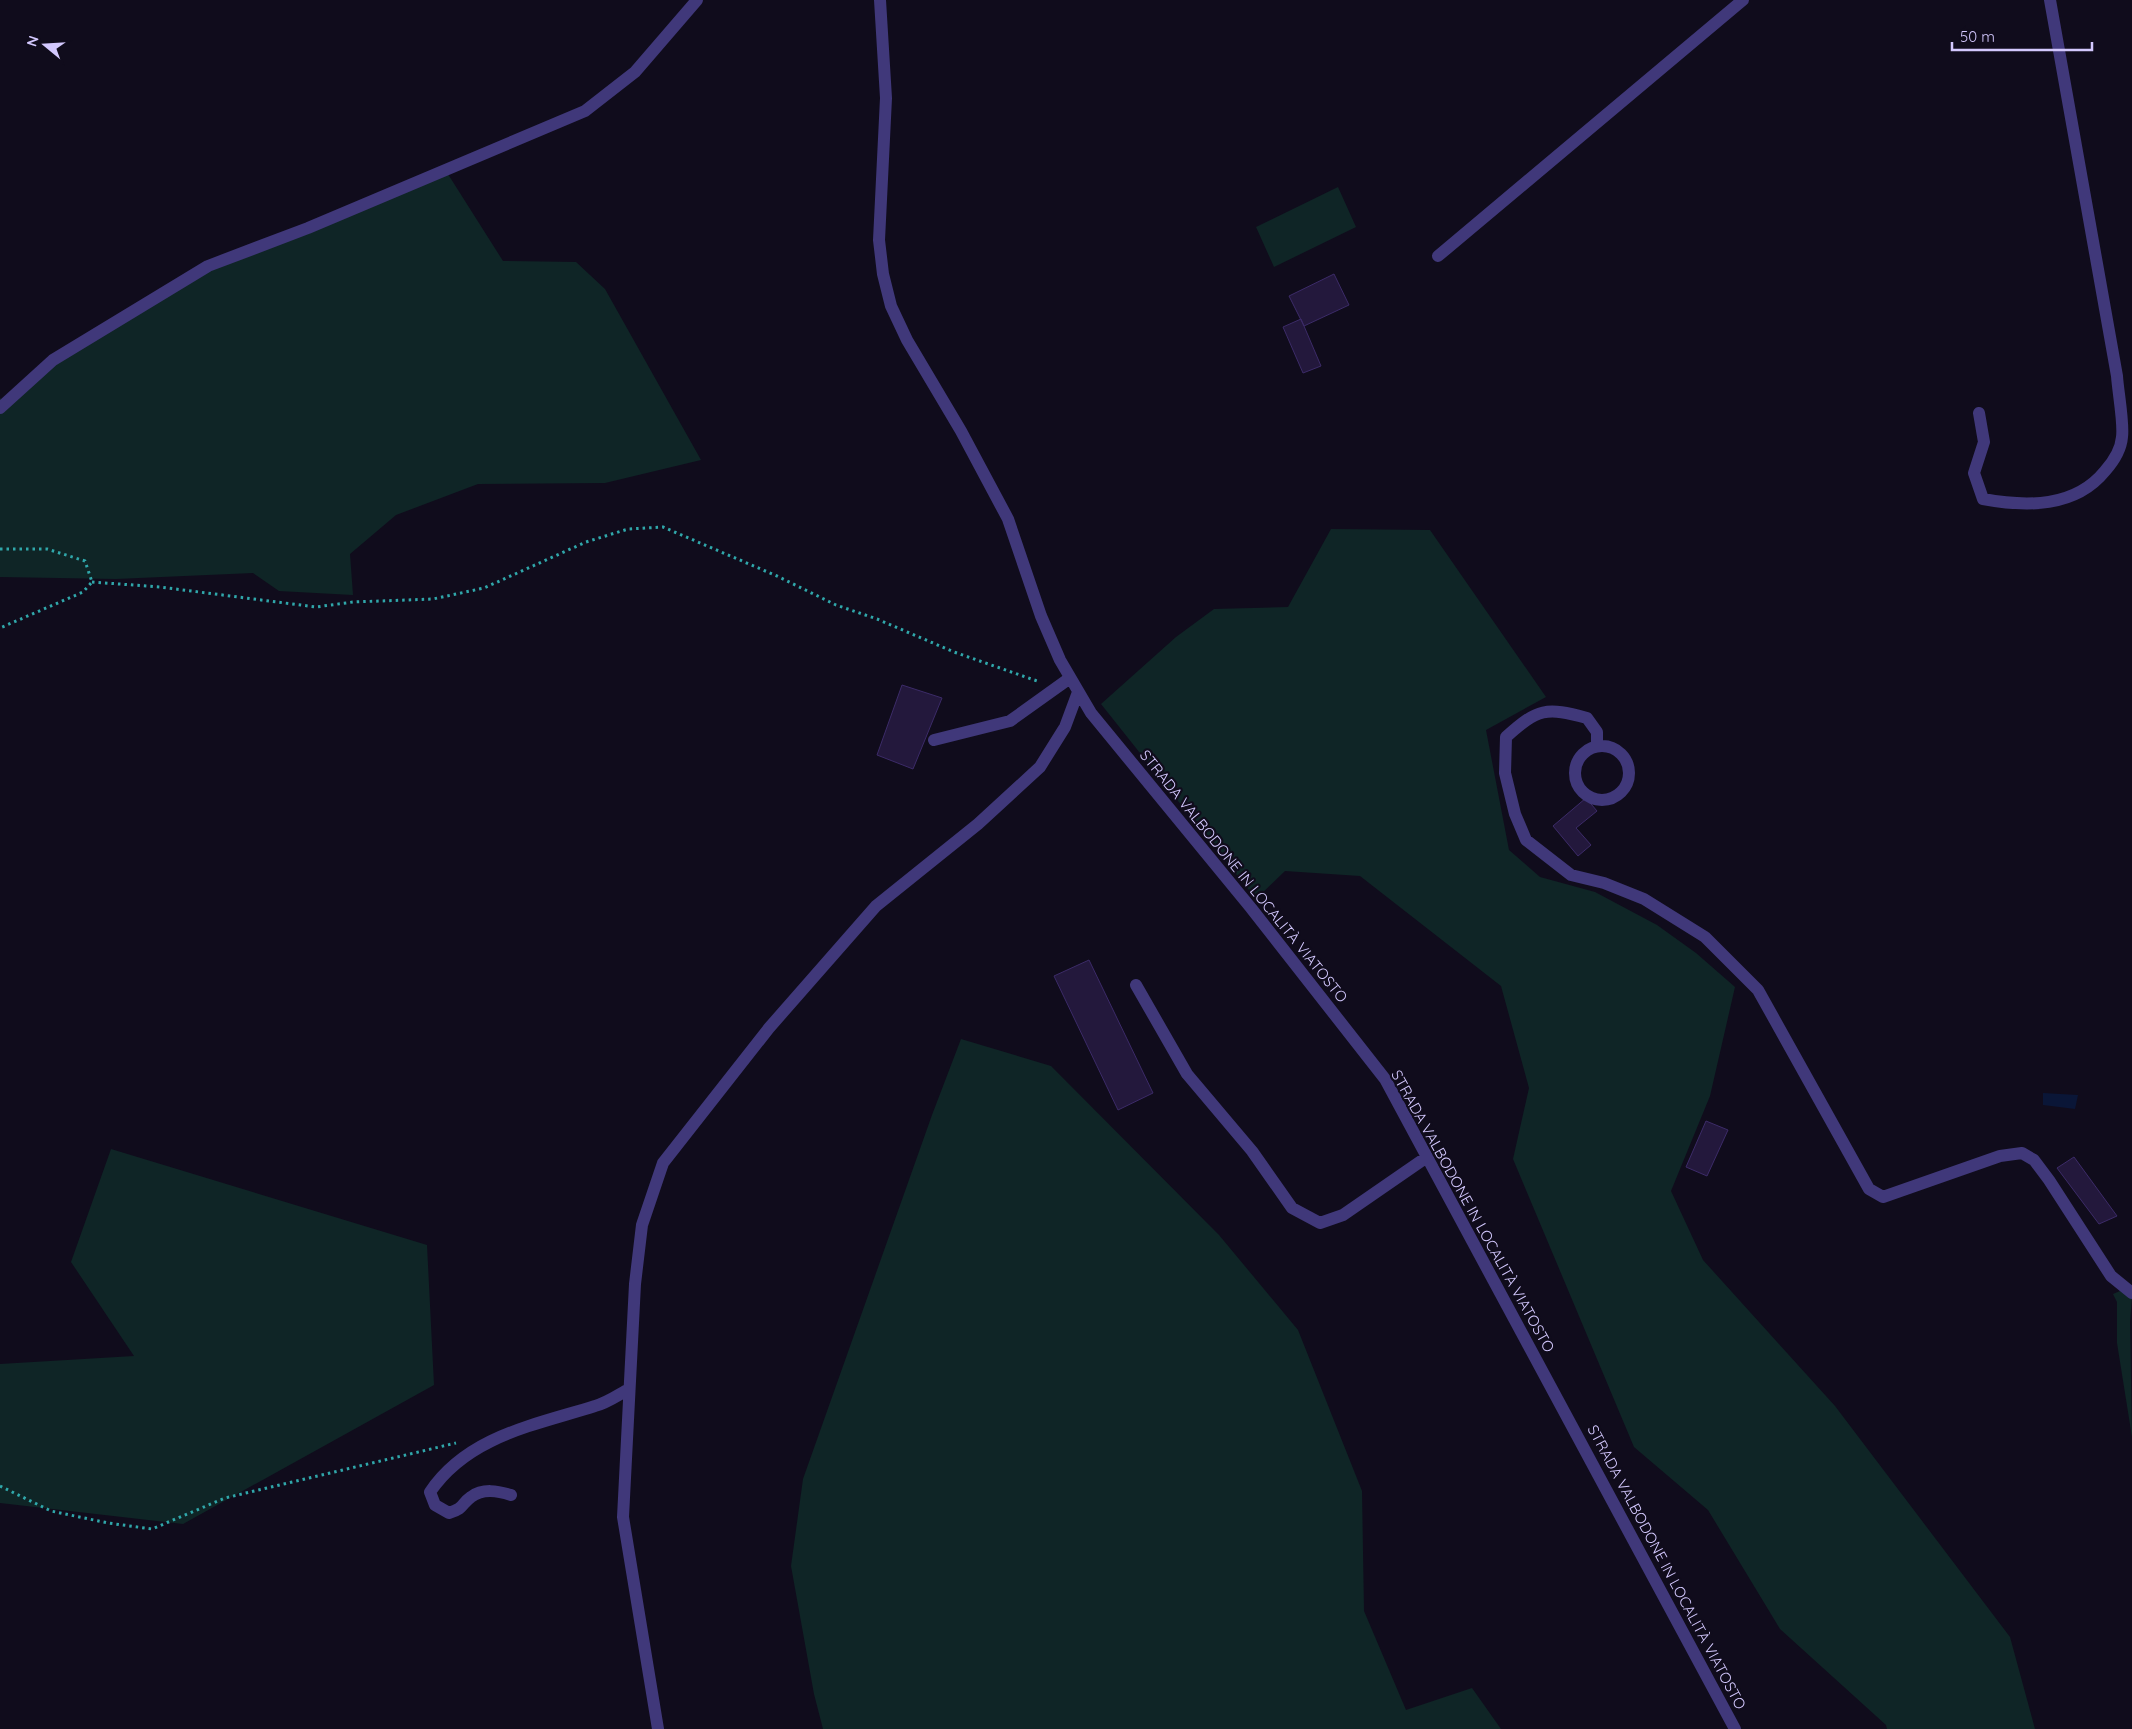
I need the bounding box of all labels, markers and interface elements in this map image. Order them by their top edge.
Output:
north arrow [20,20,70,70]
scale bar [1952,20,2092,52]
text: 50 m [1960,27,1995,46]
text: N [22,33,43,49]
street label: STRADA VALBODONE IN LOCALITÀ VIATOSTO [1136,746,1352,1006]
street label: STRADA VALBODONE IN LOCALITÀ VIATOSTO [1387,1067,1559,1355]
street label: STRADA VALBODONE IN LOCALITÀ VIATOSTO [1584,1421,1750,1713]

